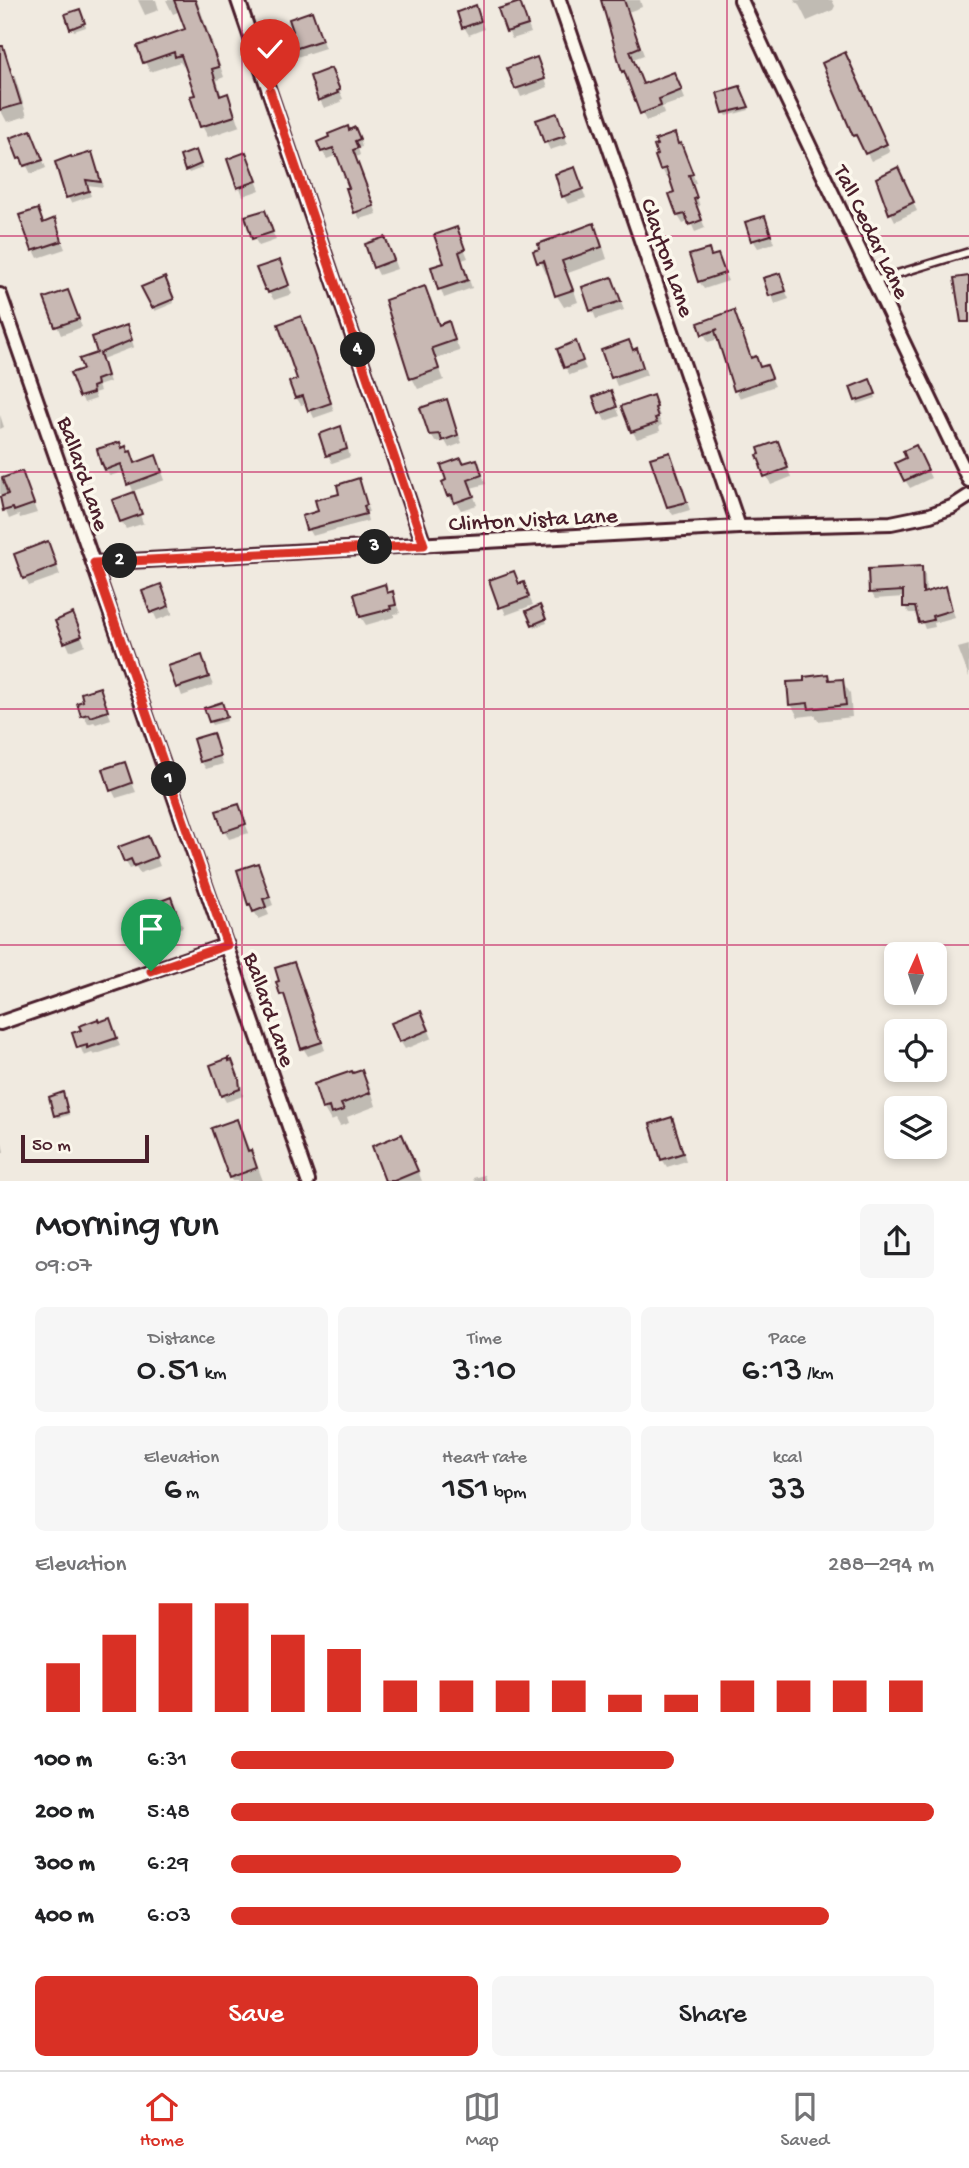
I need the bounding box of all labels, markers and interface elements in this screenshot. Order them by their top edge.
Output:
pin [240,19,300,91]
icon: check [251,30,289,68]
street label: Tall Cedar Lane [825,159,914,305]
street label: Clayton Lane [633,195,699,322]
pin: 4 [340,332,376,368]
text: 4 [353,338,362,361]
street label: Ballard Lane [49,413,114,536]
street label: Clinton Vista Lane [448,504,619,539]
pin: 3 [358,530,392,564]
text: 3 [370,535,379,558]
pin: 2 [102,544,138,578]
text: 2 [115,549,124,572]
pin: 1 [152,762,186,796]
text: 1 [165,767,172,790]
pin [121,899,181,971]
icon: arrive [132,910,170,948]
north arrow [884,942,947,1004]
map controls [884,942,947,1159]
street label: Ballard Lane [235,949,300,1072]
button: locate [884,1019,947,1082]
button: layers [884,1096,947,1159]
scale bar [21,1132,149,1164]
text: 50 m [32,1135,71,1158]
button: share [860,1204,934,1278]
text: Morning run [35,1205,219,1249]
text: 09:07 [35,1253,92,1280]
text: Distance [148,1328,215,1351]
text: Time [467,1328,502,1351]
text: Pace [769,1328,806,1351]
text: 0.51 [137,1351,200,1392]
text: 3:10 [453,1351,516,1392]
text: 6:13 [741,1351,803,1392]
text: km [200,1363,226,1386]
text: /km [803,1363,834,1386]
text: Elevation [144,1447,219,1470]
text: Heart rate [442,1447,527,1470]
text: kcal [773,1447,802,1470]
text: 6 [164,1470,181,1511]
text: 151 [442,1470,489,1511]
text: 33 [769,1470,806,1511]
text: m [181,1482,199,1505]
text: bpm [489,1482,527,1505]
text: Elevation [35,1552,126,1579]
text: 288–294 m [828,1552,934,1579]
text: 100 m [35,1747,92,1774]
text: 6:31 [147,1747,187,1774]
text: 200 m [35,1799,94,1826]
text: 5:48 [147,1799,190,1826]
text: 300 m [35,1851,95,1878]
text: 6:29 [147,1851,189,1878]
text: 400 m [35,1903,94,1930]
text: 6:03 [147,1903,191,1930]
button: Save [35,1976,478,2056]
button: Share [492,1976,934,2056]
tab: Home [140,2088,184,2153]
tab: Map [463,2088,501,2153]
tab: Saved [781,2088,829,2153]

